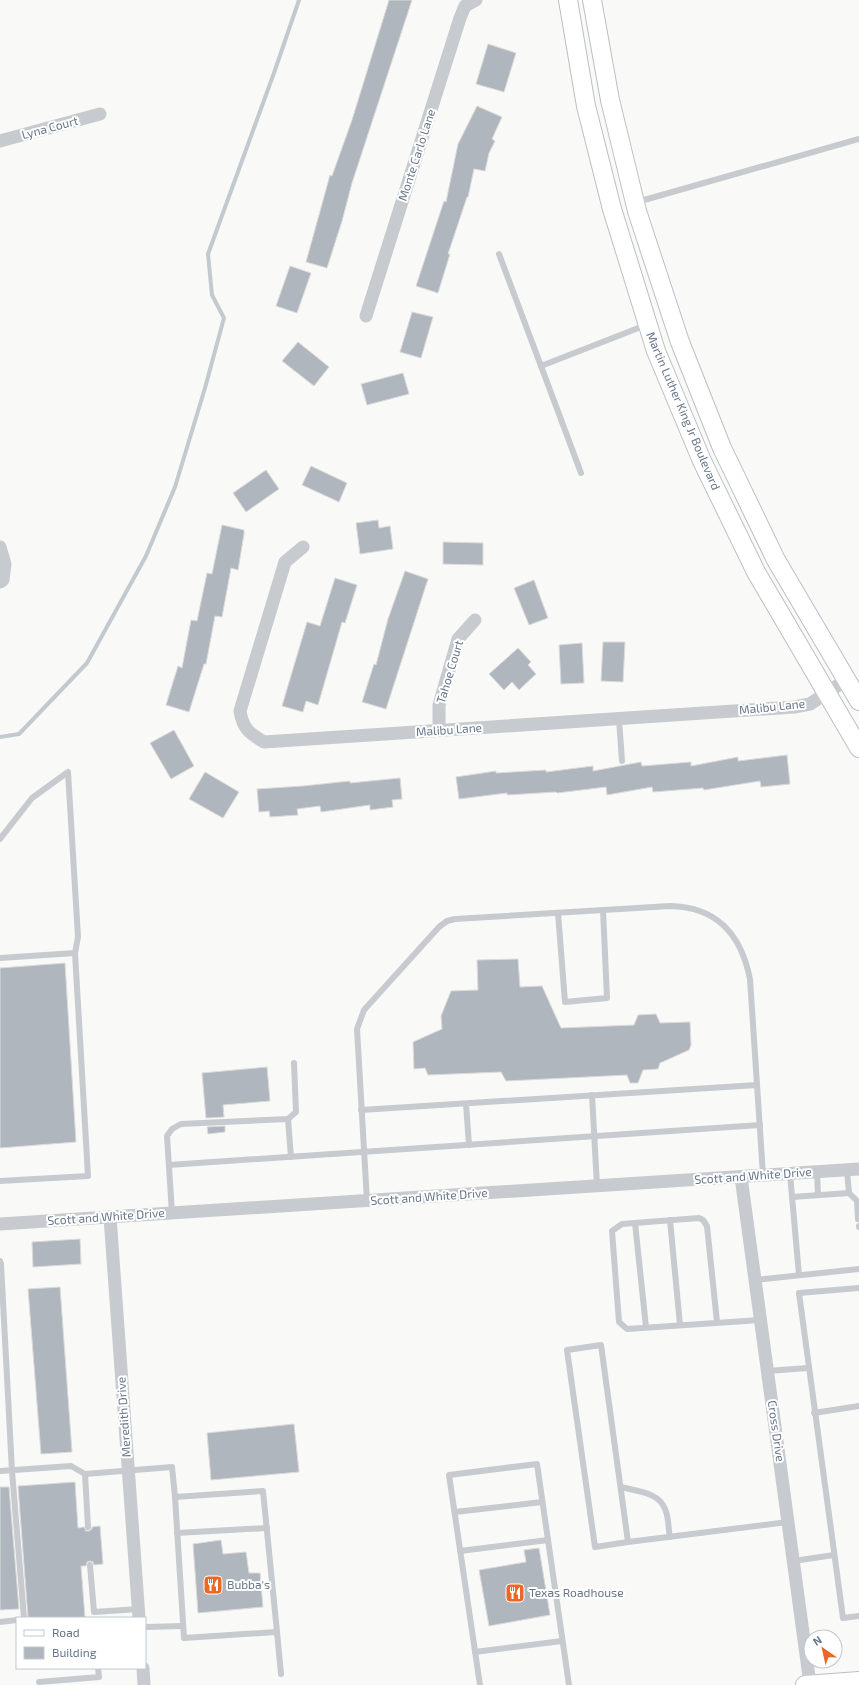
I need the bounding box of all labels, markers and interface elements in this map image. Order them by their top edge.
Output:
street label: Monte Carlo Lane [395,107,437,202]
street label: Lyna Court [20,113,80,141]
street label: Martin Luther King Jr Boulevard [644,329,724,492]
street label: Tahoe Court [433,638,465,705]
street label: Malibu Lane [738,696,806,716]
street label: Malibu Lane [415,720,482,738]
street label: Scott and White Drive [694,1164,812,1186]
street label: Scott and White Drive [370,1185,488,1207]
street label: Scott and White Drive [47,1205,165,1227]
street label: Meredith Drive [113,1376,133,1458]
street label: Cross Drive [766,1399,788,1462]
restaurant icon: Bubba's [202,1574,224,1596]
place label: Bubba's [227,1577,270,1591]
restaurant icon: Texas Roadhouse [504,1582,526,1604]
place label: Texas Roadhouse [529,1585,624,1599]
legend [16,1617,146,1669]
text: Road [52,1625,80,1639]
north arrow [803,1629,843,1669]
text: N [810,1633,824,1648]
text: Building [52,1645,97,1659]

